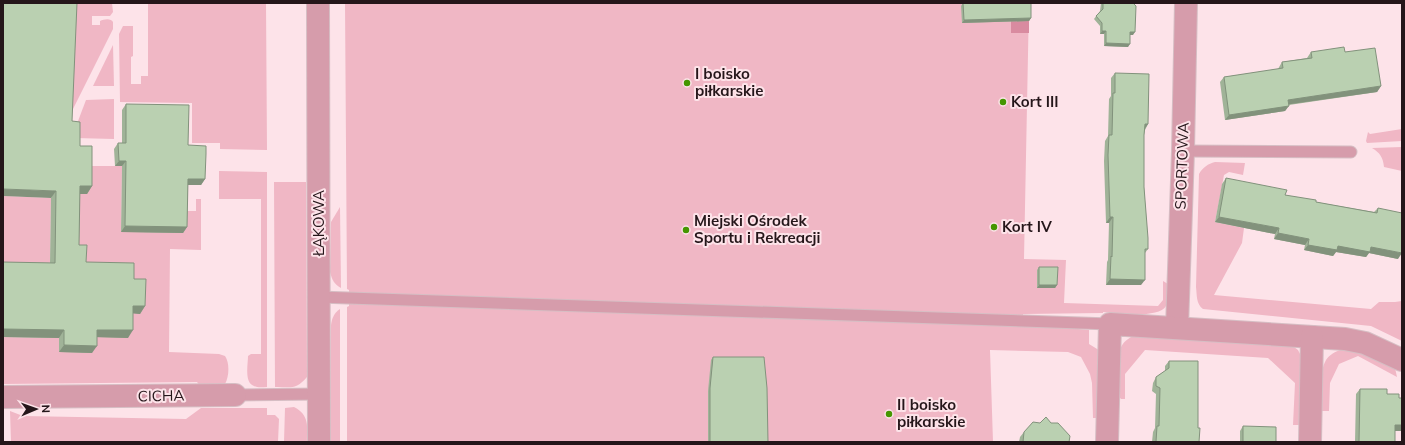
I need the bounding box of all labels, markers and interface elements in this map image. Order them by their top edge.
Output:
place label: I boisko piłkarskie [695,64,763,100]
marker: I boisko piłkarskie [682,78,692,88]
place label: Kort III [1011,92,1059,111]
marker: Kort III [998,97,1008,107]
street label: SPORTOWA [1170,122,1193,210]
street label: ŁĄKOWA [309,190,328,257]
place label: Miejski Ośrodek Sportu i Rekreacji [694,211,820,247]
place label: Kort IV [1002,217,1052,236]
marker: Kort IV [989,222,999,232]
marker: Miejski Ośrodek Sportu i Rekreacji [681,225,691,235]
street label: CICHA [137,386,185,405]
north arrow [16,389,56,429]
place label: II boisko piłkarskie [897,395,965,431]
text: N [39,404,53,413]
marker: II boisko piłkarskie [884,409,894,419]

